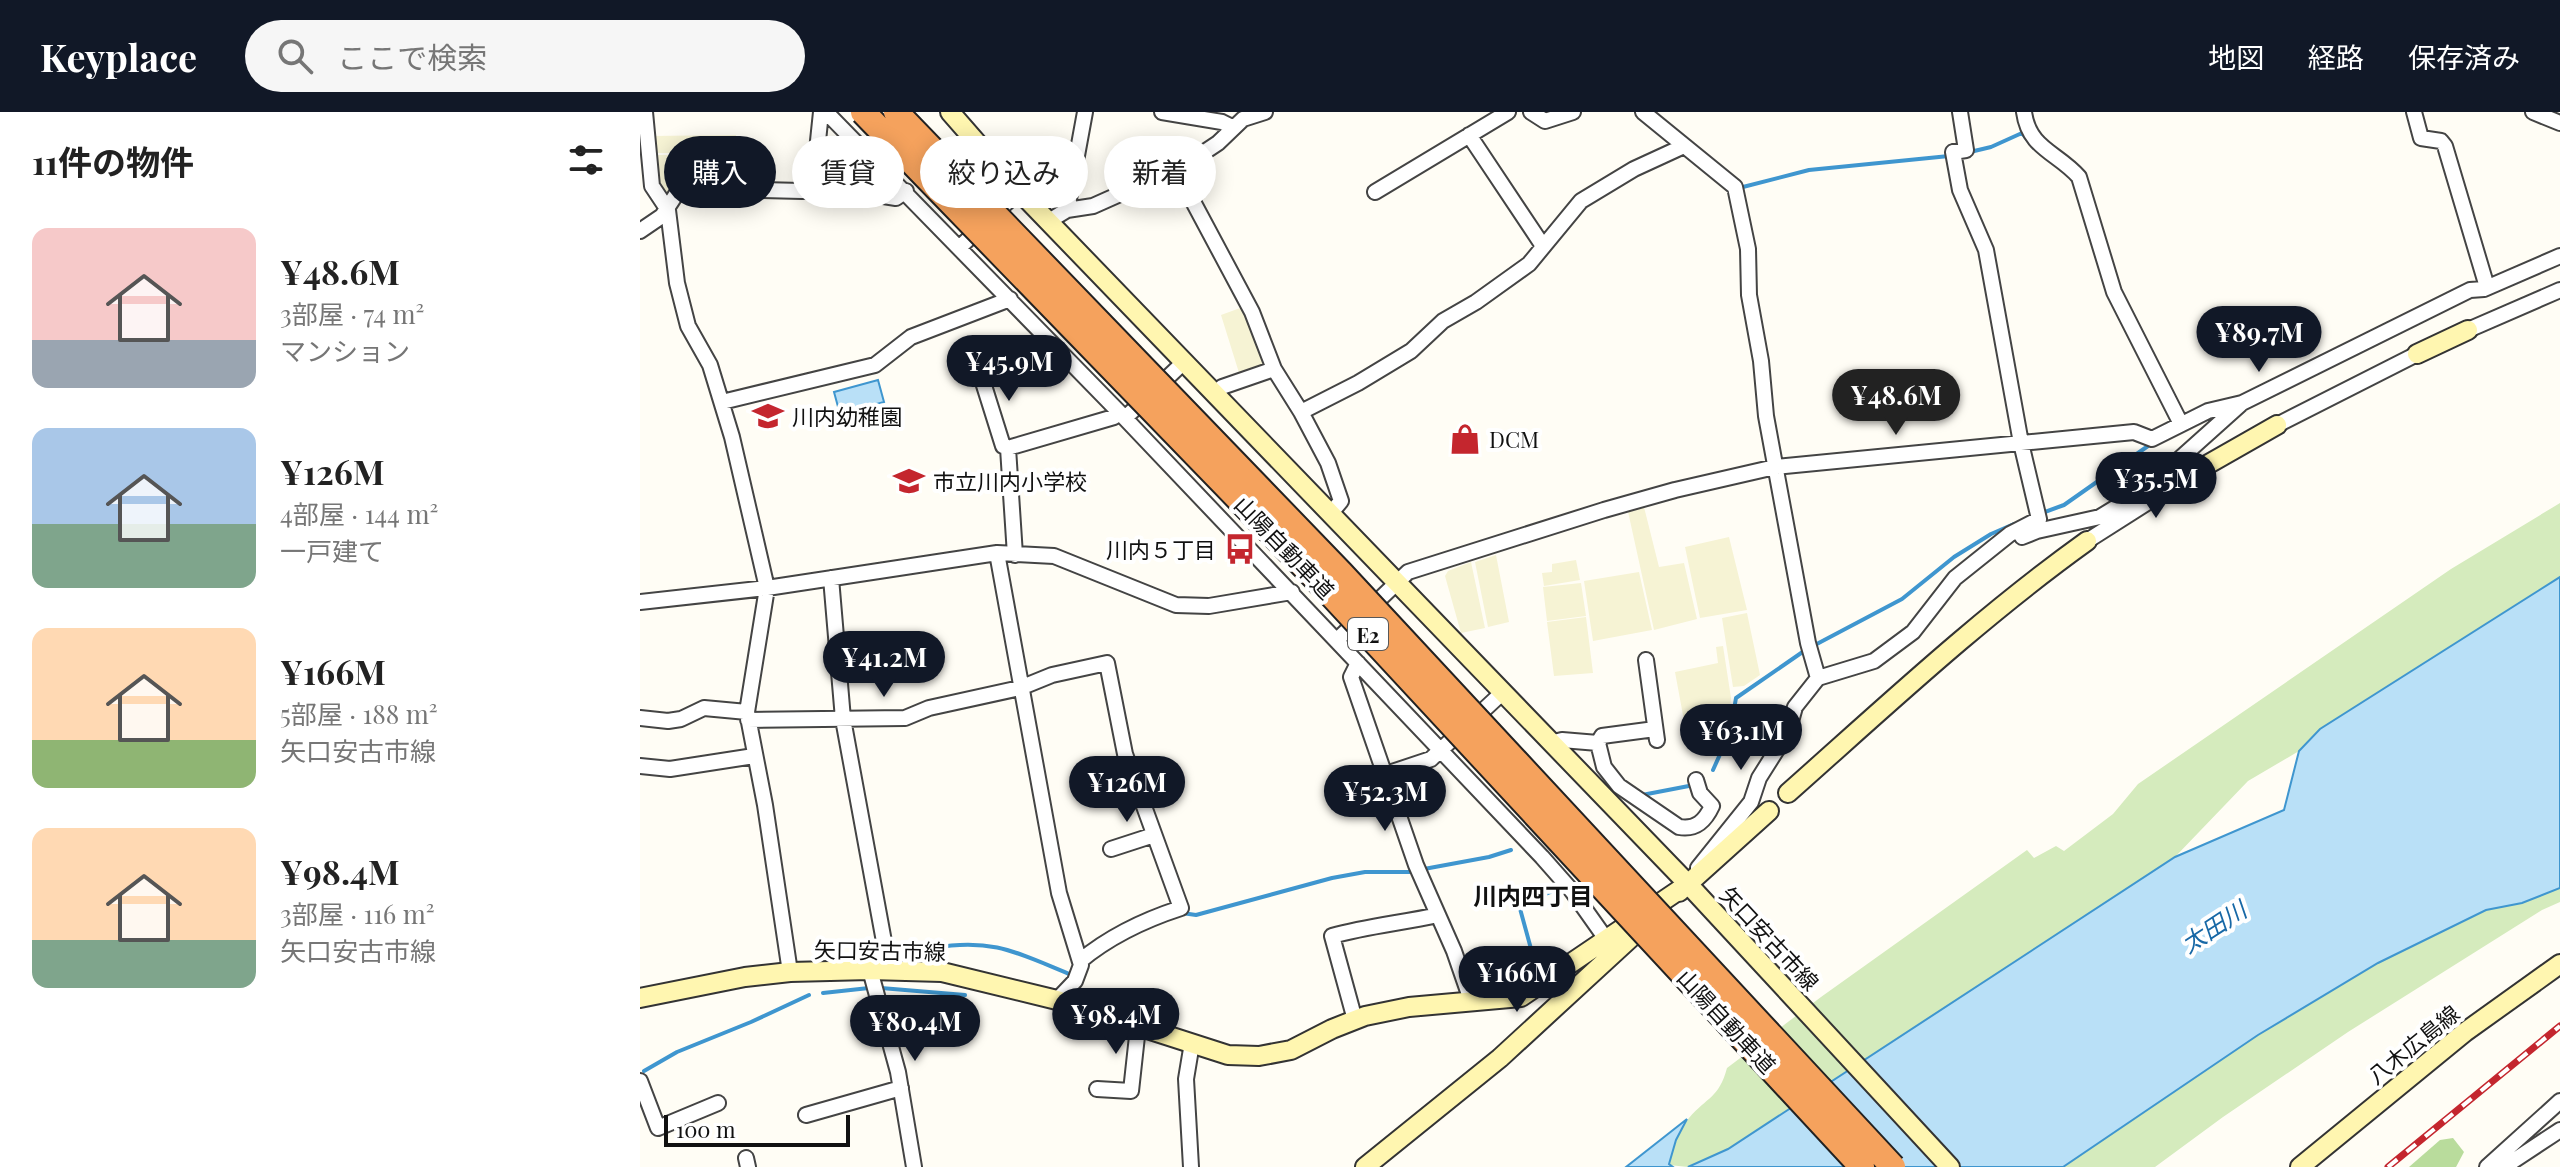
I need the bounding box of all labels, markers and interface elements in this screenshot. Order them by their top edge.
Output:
search box [245,20,805,92]
text: Keyplace [40,31,197,82]
icon: search [273,34,317,78]
text: ここで検索 [337,37,487,77]
text: 地図 [2208,38,2264,75]
text: 経路 [2308,38,2364,75]
text: 保存済み [2408,38,2520,75]
chip: 購入 [664,136,776,208]
chip: 賃貸 [792,136,904,208]
chip: 絞り込み [920,136,1088,208]
chip: 新着 [1104,136,1216,208]
text: 11件の物件 [32,138,194,184]
icon: filters [564,138,608,182]
text: ¥48.6M [280,248,400,294]
icon: home [96,260,192,356]
text: 3部屋 · 74 m² [280,296,424,331]
pin: ¥89.7M [2194,306,2324,374]
text: ¥89.7M [2214,314,2304,349]
text: マンション [280,333,410,368]
pin: ¥45.9M [944,335,1074,403]
text: ¥45.9M [965,343,1053,378]
pin: ¥48.6M [1831,369,1961,437]
text: ¥48.6M [1850,377,1942,412]
school or university icon: 川内幼稚園 [751,399,785,433]
place label: 川内幼稚園 [792,401,902,431]
shop icon: DCM [1448,422,1482,456]
place label: DCM [1489,424,1539,454]
text: ¥126M [280,448,384,494]
pin: ¥35.5M [2091,452,2221,520]
icon: home [96,460,192,556]
text: ¥35.5M [2114,460,2198,495]
school or university icon: 市立川内小学校 [892,464,926,498]
place label: 市立川内小学校 [933,466,1087,496]
street label: 山陽自動車道 [1228,489,1342,605]
text: 4部屋 · 144 m² [280,496,438,531]
bus stop icon: 川内５丁目 [1223,532,1257,566]
text: 一戸建て [280,533,384,568]
place label: 川内５丁目 [1106,534,1216,564]
road number: E2 [1348,618,1388,650]
pin: ¥41.2M [819,631,949,699]
text: ¥41.2M [841,639,927,674]
text: ¥166M [280,648,386,694]
icon: home [96,660,192,756]
text: 5部屋 · 188 m² [280,696,438,731]
pin: ¥63.1M [1676,704,1806,772]
text: ¥63.1M [1698,712,1784,747]
text: 矢口安古市線 [280,733,436,768]
pin: ¥126M [1071,756,1183,824]
text: ¥126M [1087,764,1167,799]
pin: ¥52.3M [1320,765,1450,833]
text: ¥52.3M [1342,773,1428,808]
text: ¥98.4M [280,848,400,894]
icon: home [96,860,192,956]
district label: 川内四丁目 [1473,879,1593,911]
street label: 矢口安古市線 [1714,879,1826,997]
water label: 太田川 [2174,891,2254,959]
text: 3部屋 · 116 m² [280,896,435,931]
text: 矢口安古市線 [280,933,436,968]
street label: 矢口安古市線 [814,934,946,966]
pin: ¥166M [1461,946,1573,1014]
text: ¥166M [1477,954,1557,989]
street label: 山陽自動車道 [1671,962,1783,1080]
pin: ¥98.4M [1051,988,1181,1056]
pin: ¥80.4M [850,995,980,1063]
text: ¥98.4M [1070,996,1162,1031]
street label: 八木広島線 [2361,998,2465,1090]
text: ¥80.4M [868,1003,962,1038]
scale bar [664,1111,850,1147]
text: 100 m [676,1114,736,1144]

